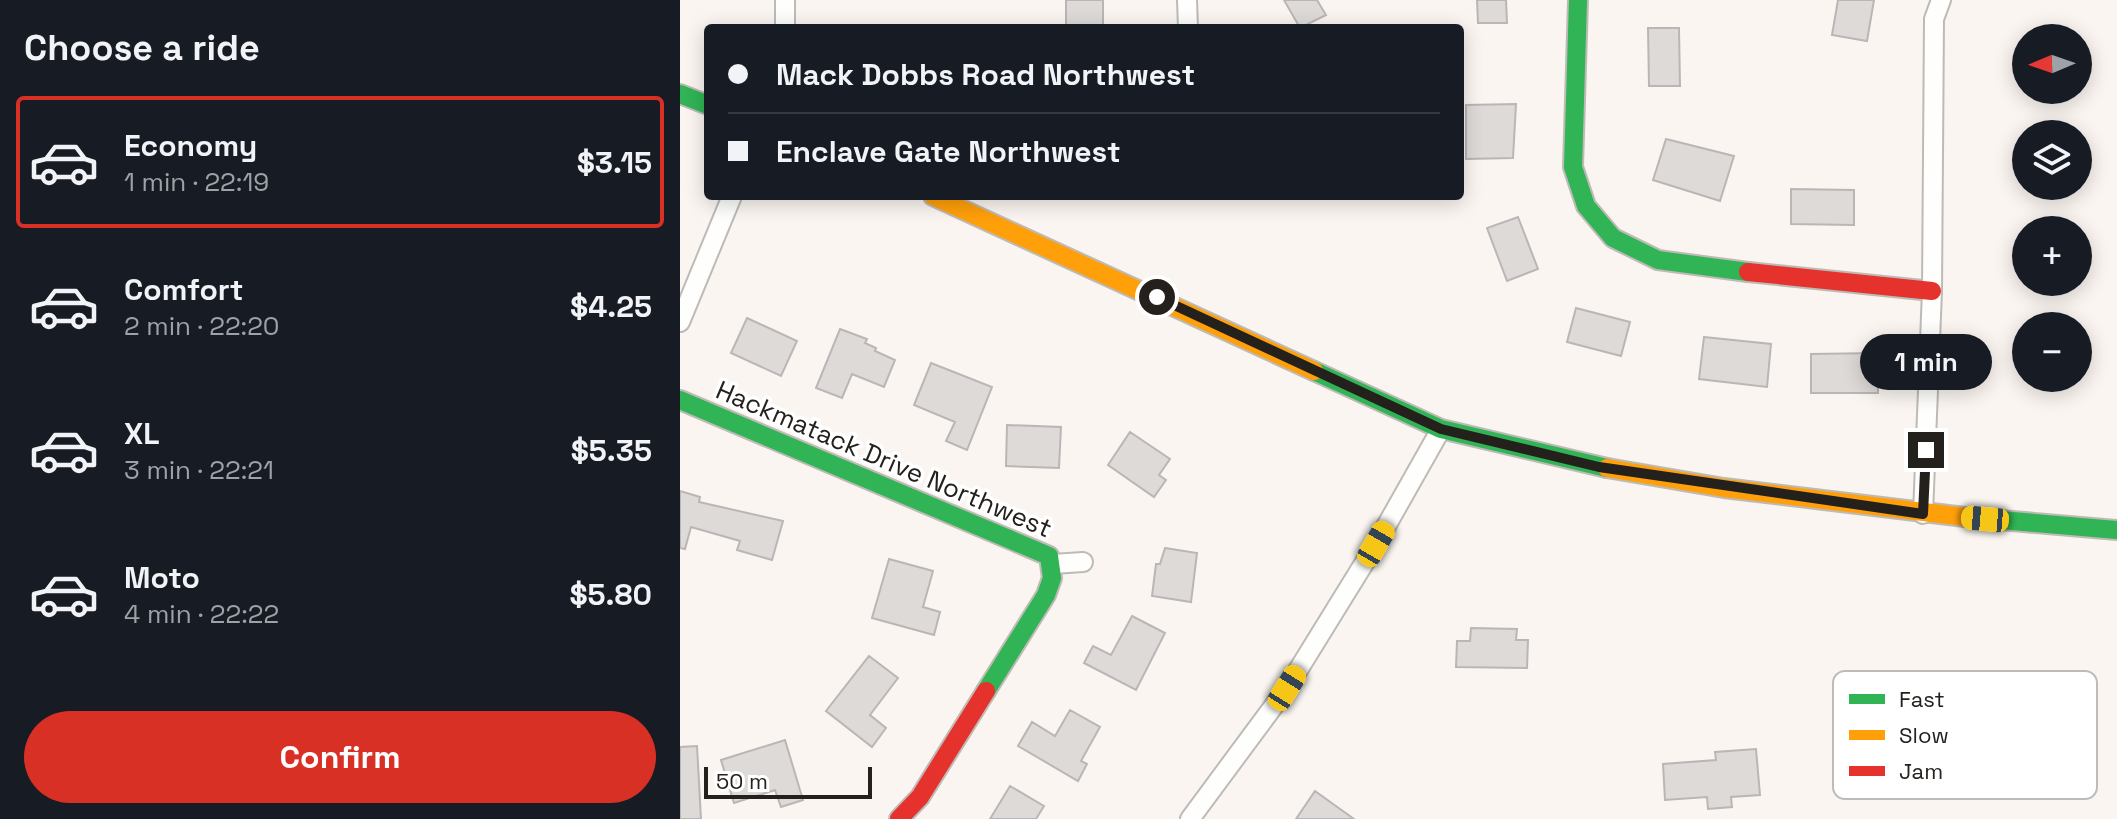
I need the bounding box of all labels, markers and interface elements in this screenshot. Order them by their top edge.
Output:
north arrow [2012,24,2092,104]
map controls [2012,24,2092,392]
text: Choose a ride [24,25,260,71]
text: Mack Dobbs Road Northwest [776,55,1195,94]
button: layers [2012,120,2092,200]
icon: car [28,126,100,198]
text: Economy [124,126,257,165]
text: Enclave Gate Northwest [776,132,1121,171]
text: $3.15 [577,143,652,182]
text: 1 min · 22:19 [124,165,269,199]
button: + [2012,216,2092,296]
icon: car [28,270,100,342]
text: Comfort [124,270,243,309]
route start [1139,279,1175,315]
text: $4.25 [570,287,652,326]
text: 2 min · 22:20 [124,309,280,343]
button: − [2012,312,2092,392]
callout: 1 min [1860,334,1992,390]
text: 1 min [1894,345,1958,379]
street label: Hackmatack Drive Northwest [711,373,1057,545]
icon: car [28,414,100,486]
text: XL [124,414,160,453]
text: $5.35 [571,431,652,470]
route end [1908,432,1944,468]
text: 3 min · 22:21 [124,453,274,487]
car [1960,505,2010,533]
car [1354,517,1398,571]
icon: car [28,558,100,630]
text: Moto [124,558,200,597]
text: $5.80 [569,575,652,614]
text: 4 min · 22:22 [124,597,279,631]
car [1264,661,1310,715]
legend [1833,671,2097,799]
text: Fast [1899,685,1945,713]
button: Confirm [24,711,656,803]
text: Slow [1899,721,1949,749]
text: Jam [1899,757,1943,785]
scale bar [704,763,872,799]
text: 50 m [716,767,768,795]

